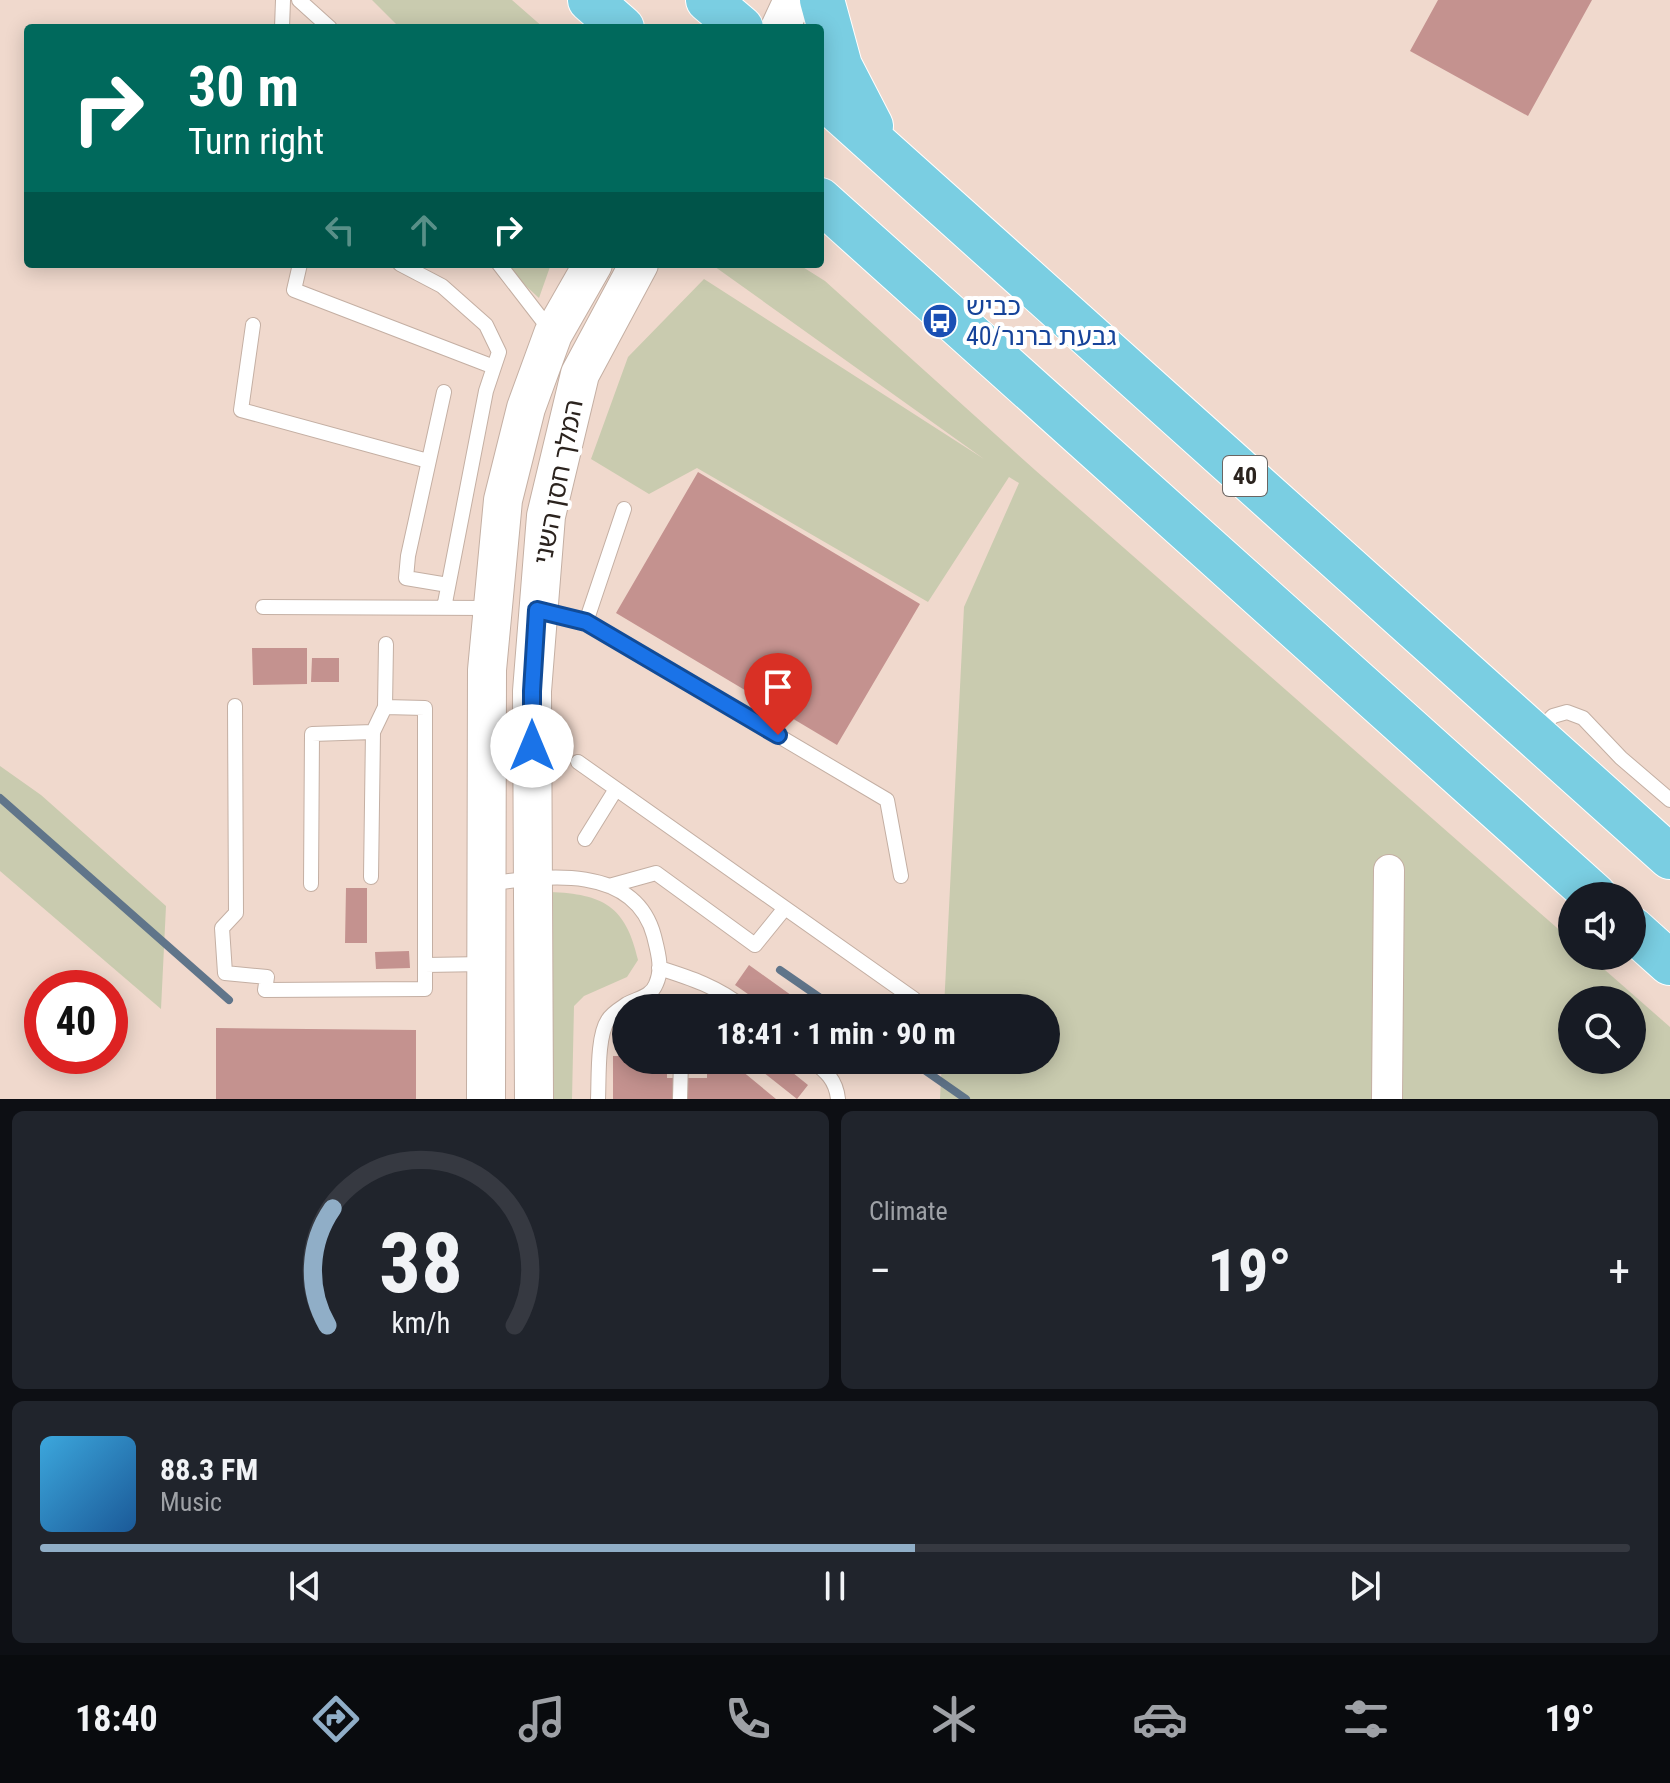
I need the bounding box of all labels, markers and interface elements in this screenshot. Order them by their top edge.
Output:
text: 30 m [188,54,299,120]
icon: right [56,56,160,160]
text: Turn right [188,121,324,163]
icon: left [318,208,362,252]
icon: ahead [402,208,446,252]
icon: right [486,208,530,252]
place label: כביש 40/גבעת ברנר [966,291,1117,351]
bus stop icon: כביש 40/גבעת ברנר [921,302,959,340]
street label: המלך חסן השני [527,397,589,567]
road number: 40 [1223,456,1267,496]
pin [744,653,812,735]
icon: arrive [756,665,800,709]
position arrow [490,704,574,788]
map controls [1558,882,1646,1074]
button: sound [1558,882,1646,970]
speed limit sign: 40 [24,970,128,1074]
button: search [1558,986,1646,1074]
text: 18:41 · 1 min · 90 m [716,1016,956,1051]
text: Climate [869,1196,948,1226]
text: 38 [378,1215,463,1312]
text: 19° [1208,1235,1292,1306]
text: − [869,1245,891,1297]
text: + [1608,1245,1630,1297]
text: km/h [391,1306,450,1340]
text: 88.3 FM [160,1452,258,1487]
text: Music [160,1487,222,1517]
icon: previous [283,1564,327,1608]
icon: pause [813,1564,857,1608]
icon: next [1343,1564,1387,1608]
icon: directions [308,1691,364,1747]
icon: music [514,1691,570,1747]
icon: phone [720,1691,776,1747]
icon: climate [926,1691,982,1747]
icon: car [1132,1691,1188,1747]
icon: filters [1338,1691,1394,1747]
text: 18:40 [75,1698,158,1740]
text: 19° [1544,1698,1595,1740]

